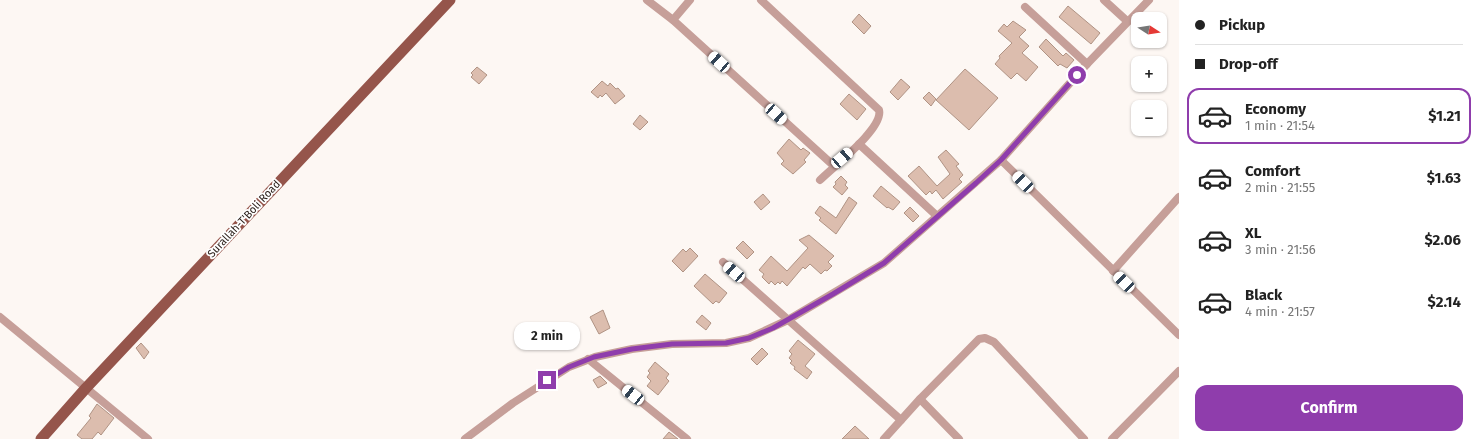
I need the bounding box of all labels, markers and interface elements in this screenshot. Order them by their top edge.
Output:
north arrow [1131,12,1167,48]
map controls [1131,12,1167,136]
text: Pickup [1219,16,1265,34]
car [706,50,732,74]
text: Drop-off [1219,55,1278,73]
button: + [1131,56,1167,92]
route start [1068,66,1086,84]
icon: car [1197,98,1233,134]
button: − [1131,100,1167,136]
text: Economy [1245,100,1306,118]
car [763,102,789,126]
text: $1.21 [1428,107,1461,125]
text: 1 min · 21:54 [1245,118,1315,133]
car [829,146,855,170]
icon: car [1197,160,1233,196]
text: Comfort [1245,162,1301,180]
car [1010,169,1036,195]
text: $1.63 [1427,169,1461,187]
street label: Surallah-T'Boli Road [205,178,283,260]
text: 2 min · 21:55 [1245,180,1315,195]
icon: car [1197,222,1233,258]
text: XL [1245,224,1261,242]
text: $2.06 [1425,231,1461,249]
text: 3 min · 21:56 [1245,242,1316,257]
car [721,260,747,284]
car [1111,269,1137,295]
icon: car [1197,284,1233,320]
text: Black [1245,286,1282,304]
text: $2.14 [1428,293,1461,311]
text: 4 min · 21:57 [1245,304,1315,319]
callout: 2 min [514,322,580,350]
text: 2 min [531,328,563,343]
route end [538,371,556,389]
car [620,383,646,407]
button: Confirm [1195,385,1463,431]

